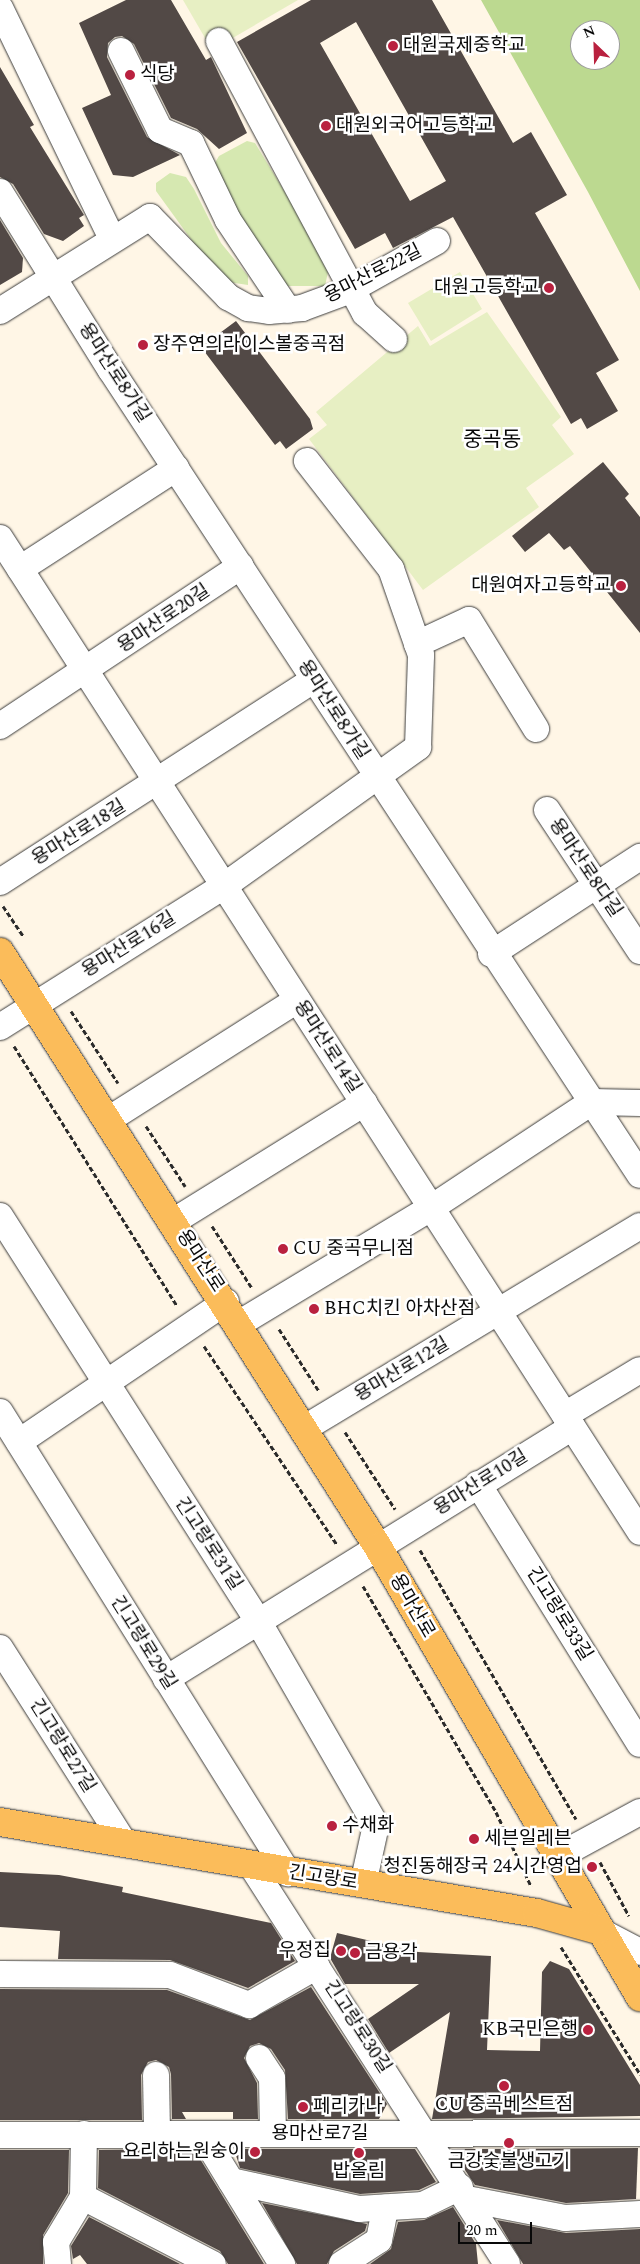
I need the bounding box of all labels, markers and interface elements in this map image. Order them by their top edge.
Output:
north arrow [570,20,620,70]
text: N [580,20,599,44]
place label: 대원국제중학교 [403,35,525,57]
marker: 대원국제중학교 [387,40,399,52]
place label: 식당 [140,64,175,86]
marker: 식당 [124,69,136,81]
place label: 대원외국어고등학교 [336,115,493,137]
marker: 대원외국어고등학교 [320,120,332,132]
street label: 용마산로22길 [320,240,426,308]
place label: 대원고등학교 [434,277,539,299]
marker: 대원고등학교 [543,282,555,294]
street label: 용마산로8가길 [73,319,155,427]
place label: 장주연의라이스볼중곡점 [153,334,345,356]
marker: 장주연의라이스볼중곡점 [137,339,149,351]
district label: 중곡동 [463,427,521,453]
place label: 대원여자고등학교 [471,575,611,597]
street label: 용마산로20길 [114,580,214,658]
marker: 대원여자고등학교 [615,580,627,592]
street label: 용마산로8가길 [292,656,374,764]
street label: 용마산로18길 [28,795,130,871]
street label: 용마산로8다길 [544,814,626,922]
street label: 용마산로16길 [78,907,180,983]
street label: 용마산로14길 [288,996,366,1098]
street label: 용마산로 [171,1225,229,1297]
place label: CU 중곡무니점 [293,1238,414,1260]
marker: CU 중곡무니점 [277,1243,289,1255]
place label: BHC치킨 아차산점 [324,1298,475,1320]
marker: BHC치킨 아차산점 [308,1303,320,1315]
street label: 용마산로12길 [351,1333,453,1407]
street label: 용마산로10길 [430,1445,532,1521]
street label: 긴고랑로31길 [169,1493,247,1595]
street label: 긴고랑로33길 [521,1563,597,1665]
street label: 용마산로 [385,1570,439,1642]
street label: 긴고랑로29길 [105,1592,181,1694]
street label: 긴고랑로27길 [24,1695,100,1797]
place label: 수채화 [342,1815,394,1837]
marker: 수채화 [326,1820,338,1832]
place label: 세븐일레븐 [484,1828,571,1850]
marker: 세븐일레븐 [468,1833,480,1845]
place label: 청진동해장국 24시간영업 [383,1856,582,1878]
street label: 긴고랑로 [287,1861,359,1895]
marker: 청진동해장국 24시간영업 [586,1861,598,1873]
place label: 우정집 [279,1940,331,1962]
place label: 금용각 [365,1942,417,1964]
marker: 우정집 [335,1945,347,1957]
marker: 금용각 [349,1947,361,1959]
street label: 긴고랑로30길 [318,1976,396,2078]
place label: KB국민은행 [482,2019,578,2041]
marker: KB국민은행 [582,2024,594,2036]
marker: CU 중곡베스트점 [498,2080,510,2092]
place label: CU 중곡베스트점 [435,2094,573,2116]
place label: 페리카나 [313,2096,383,2118]
marker: 페리카나 [297,2101,309,2113]
street label: 용마산로7길 [272,2123,368,2145]
marker: 금강숯불생고기 [503,2137,515,2149]
place label: 요리하는원숭이 [123,2141,245,2163]
marker: 요리하는원숭이 [249,2146,261,2158]
marker: 밥올림 [353,2147,365,2159]
place label: 금강숯불생고기 [448,2151,570,2173]
place label: 밥올림 [333,2161,385,2183]
scale bar [460,2212,534,2244]
text: 20 m [466,2219,498,2242]

